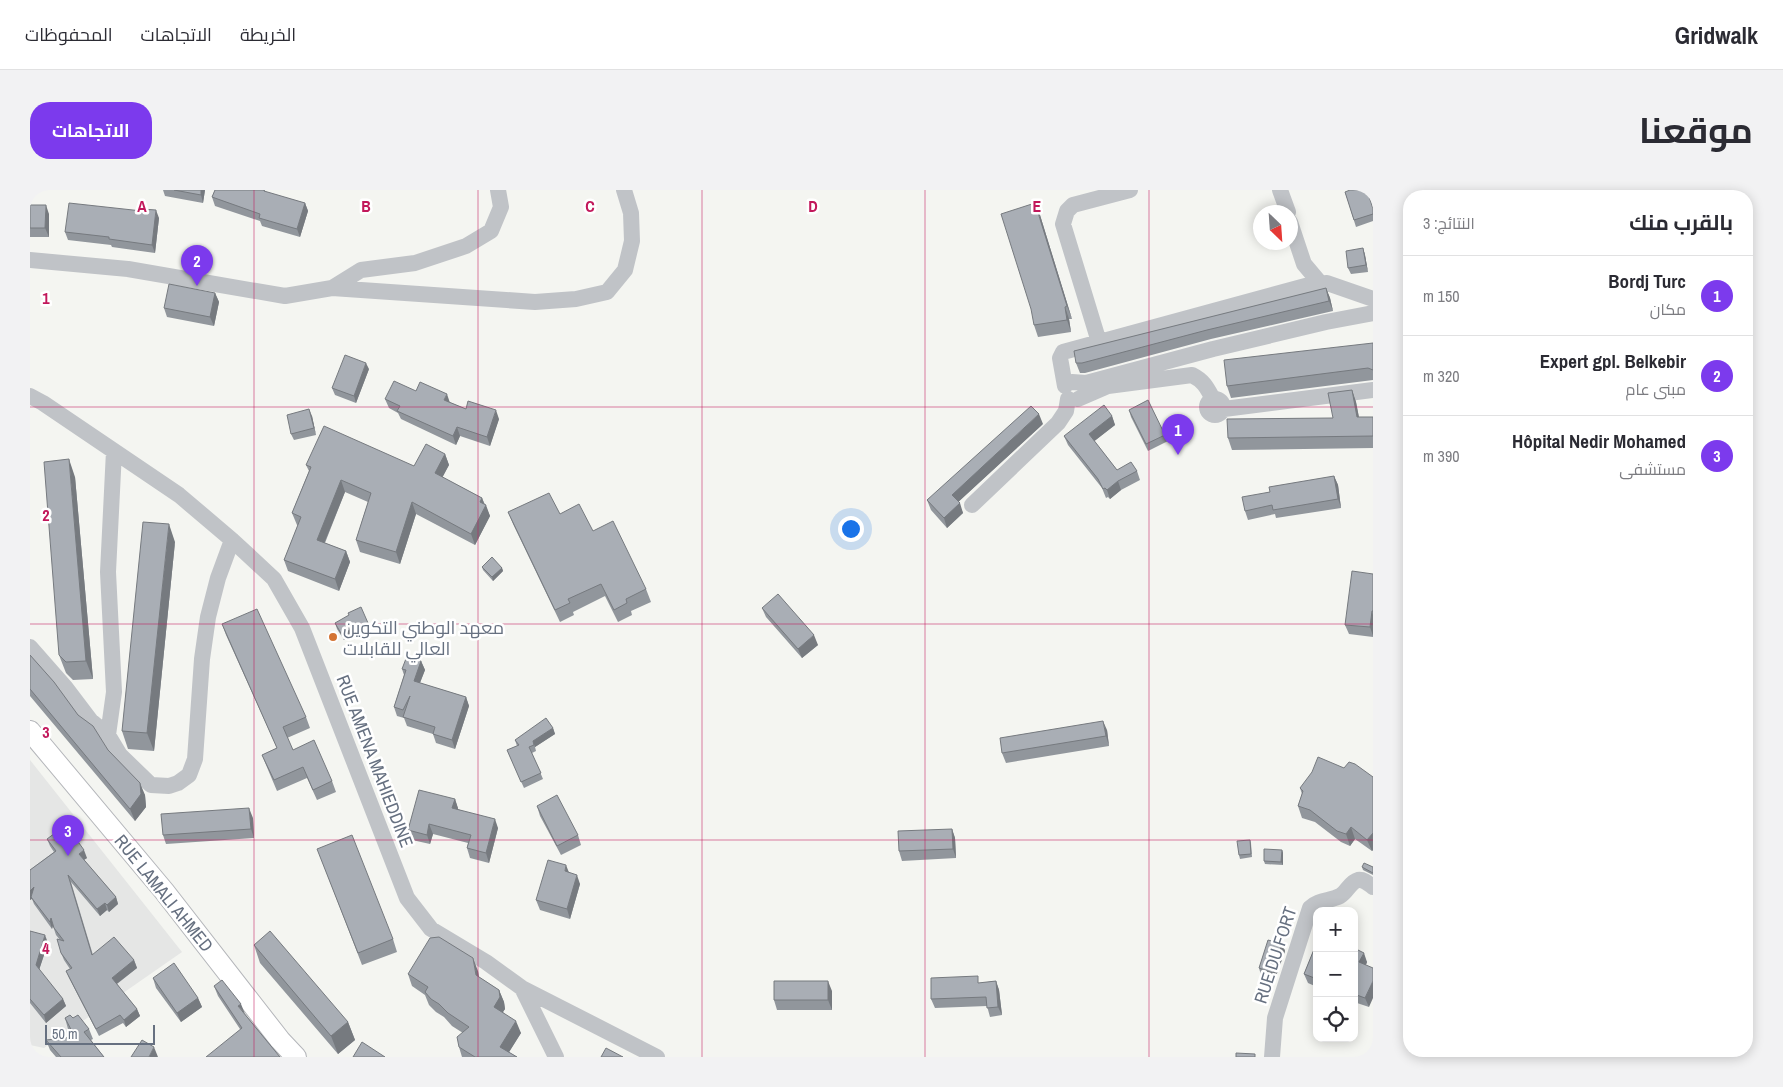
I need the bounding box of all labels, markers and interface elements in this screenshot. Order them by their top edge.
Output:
text: Gridwalk [1675,19,1758,51]
text: المحفوظات [25,22,113,47]
text: الاتجاهات [141,22,212,47]
text: الخريطة [240,22,296,47]
button: الاتجاهات [30,102,152,159]
text: موقعنا [1639,107,1753,154]
text: A [137,195,147,217]
text: B [361,195,371,217]
text: C [585,195,595,217]
text: D [808,195,818,217]
text: E [1033,195,1042,217]
north arrow [1253,205,1298,250]
text: بالقرب منك [1629,208,1733,237]
text: النتائج: 3 [1423,212,1475,234]
pin: 2 [181,245,213,286]
text: Bordj Turc [1608,268,1686,294]
text: 150 m [1423,285,1459,307]
text: 1 [1713,285,1721,307]
text: 1 [42,287,50,309]
text: مكان [1650,298,1686,320]
text: Expert gpl. Belkebir [1540,348,1686,374]
text: 320 m [1423,365,1459,387]
text: 2 [1713,365,1721,387]
text: مبنى عام [1625,378,1686,400]
pin: 1 [1162,414,1194,455]
text: Hôpital Nedir Mohamed [1512,428,1686,454]
text: 390 m [1423,445,1459,467]
text: 3 [1713,445,1721,467]
text: مستشفى [1619,458,1686,480]
text: 2 [42,504,50,526]
your location [838,516,864,542]
place label: معهد الوطني التكوين العالي للقابلات [343,615,504,663]
marker: معهد الوطني التكوين العالي للقابلات [327,631,339,643]
street label: RUE AMENA MAHIEDDINE [331,671,419,851]
text: 3 [42,721,50,743]
pin: 3 [52,815,84,856]
street label: RUE LAMALI AHMED [109,829,219,957]
street label: RUE DU FORT [1248,903,1302,1007]
map controls [1313,907,1358,1042]
button: + [1313,907,1358,952]
text: 4 [42,937,50,959]
button: − [1313,952,1358,997]
button: locate [1313,997,1358,1042]
scale bar [45,1022,155,1045]
text: 50 m [52,1025,78,1043]

